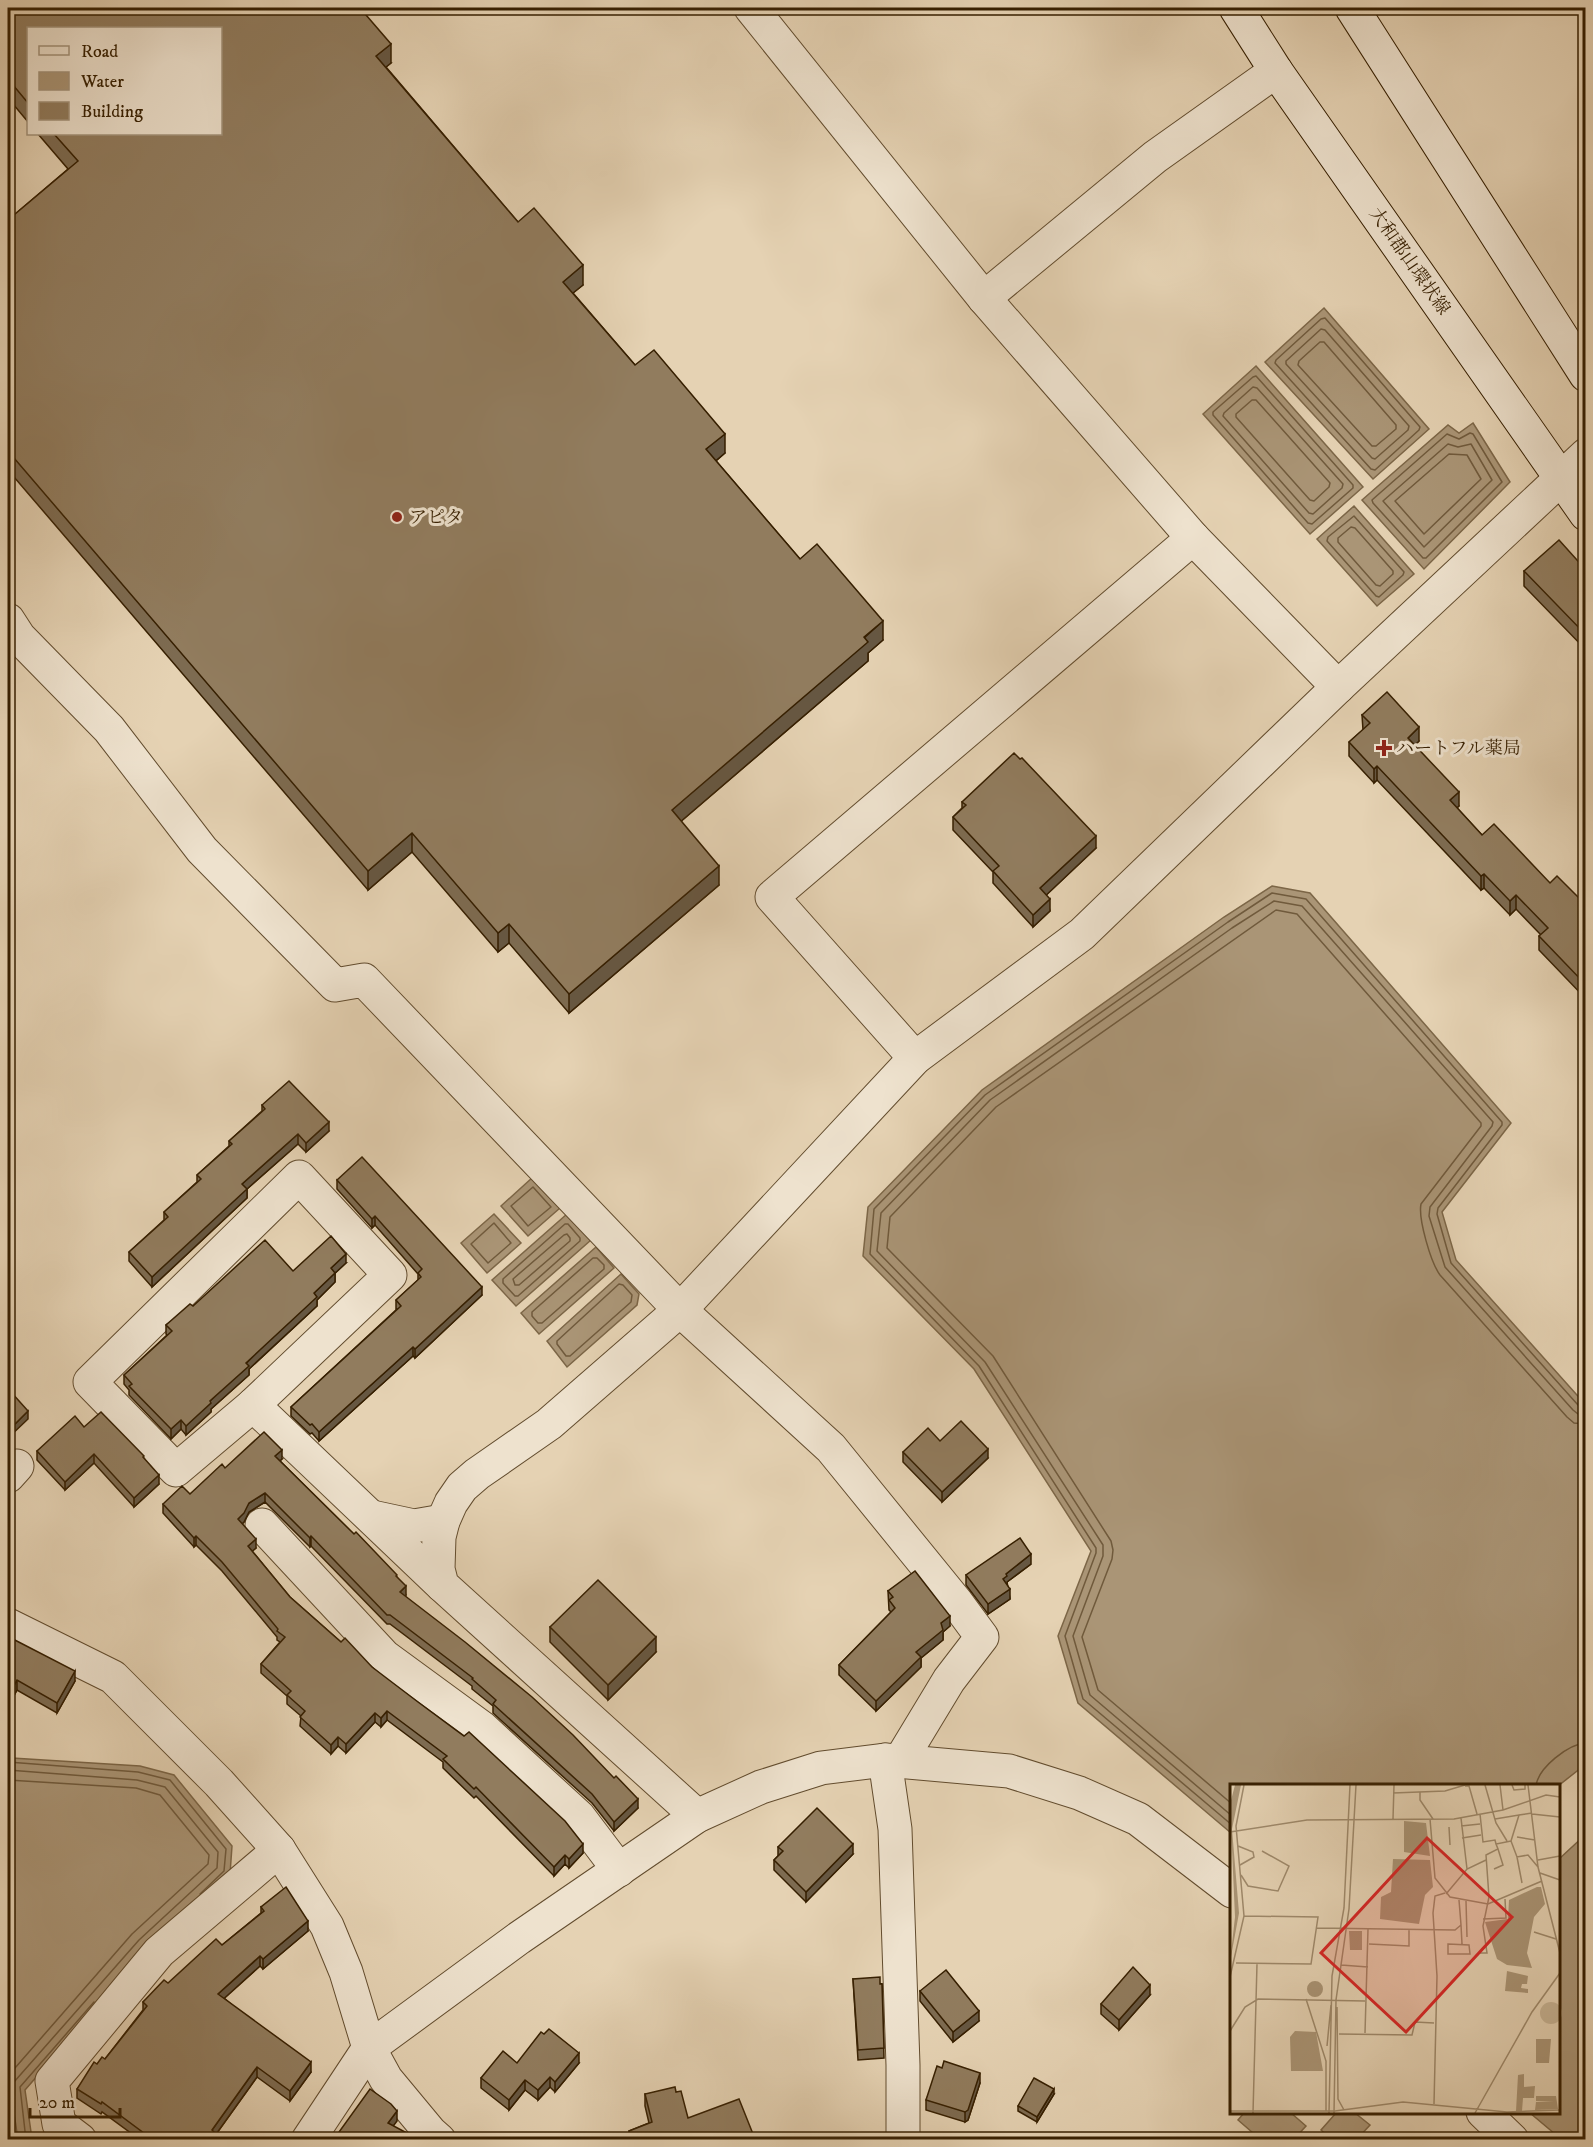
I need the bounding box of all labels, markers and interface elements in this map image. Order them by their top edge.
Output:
legend [27,27,222,135]
text: Road [81,41,118,63]
text: Water [80,71,124,93]
text: Building [81,101,143,123]
street label: 大和郡山環状線 [1364,204,1454,319]
place label: アピタ [409,507,463,529]
marker: アピタ [390,510,404,524]
place label: ハートフル薬局 [1396,738,1521,760]
marker: ハートフル薬局 [1377,741,1391,755]
inset map [1230,1784,1560,2114]
scale bar [30,2081,120,2119]
text: 20 m [39,2092,75,2114]

